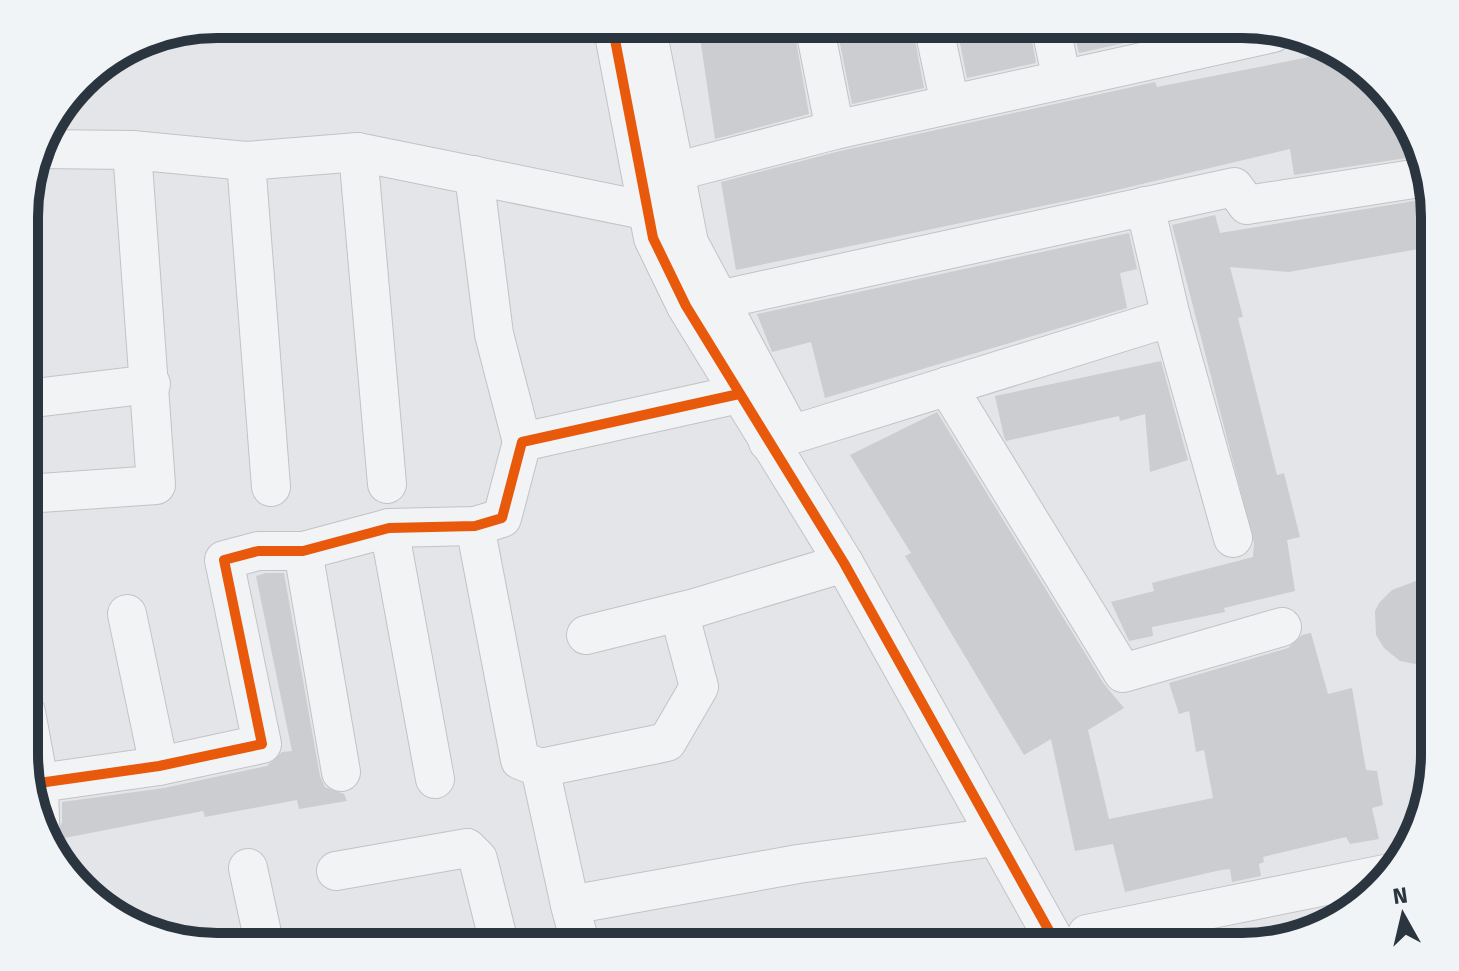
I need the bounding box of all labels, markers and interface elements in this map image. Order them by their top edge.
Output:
north arrow [1363,875,1443,955]
text: N [1391,881,1409,910]

